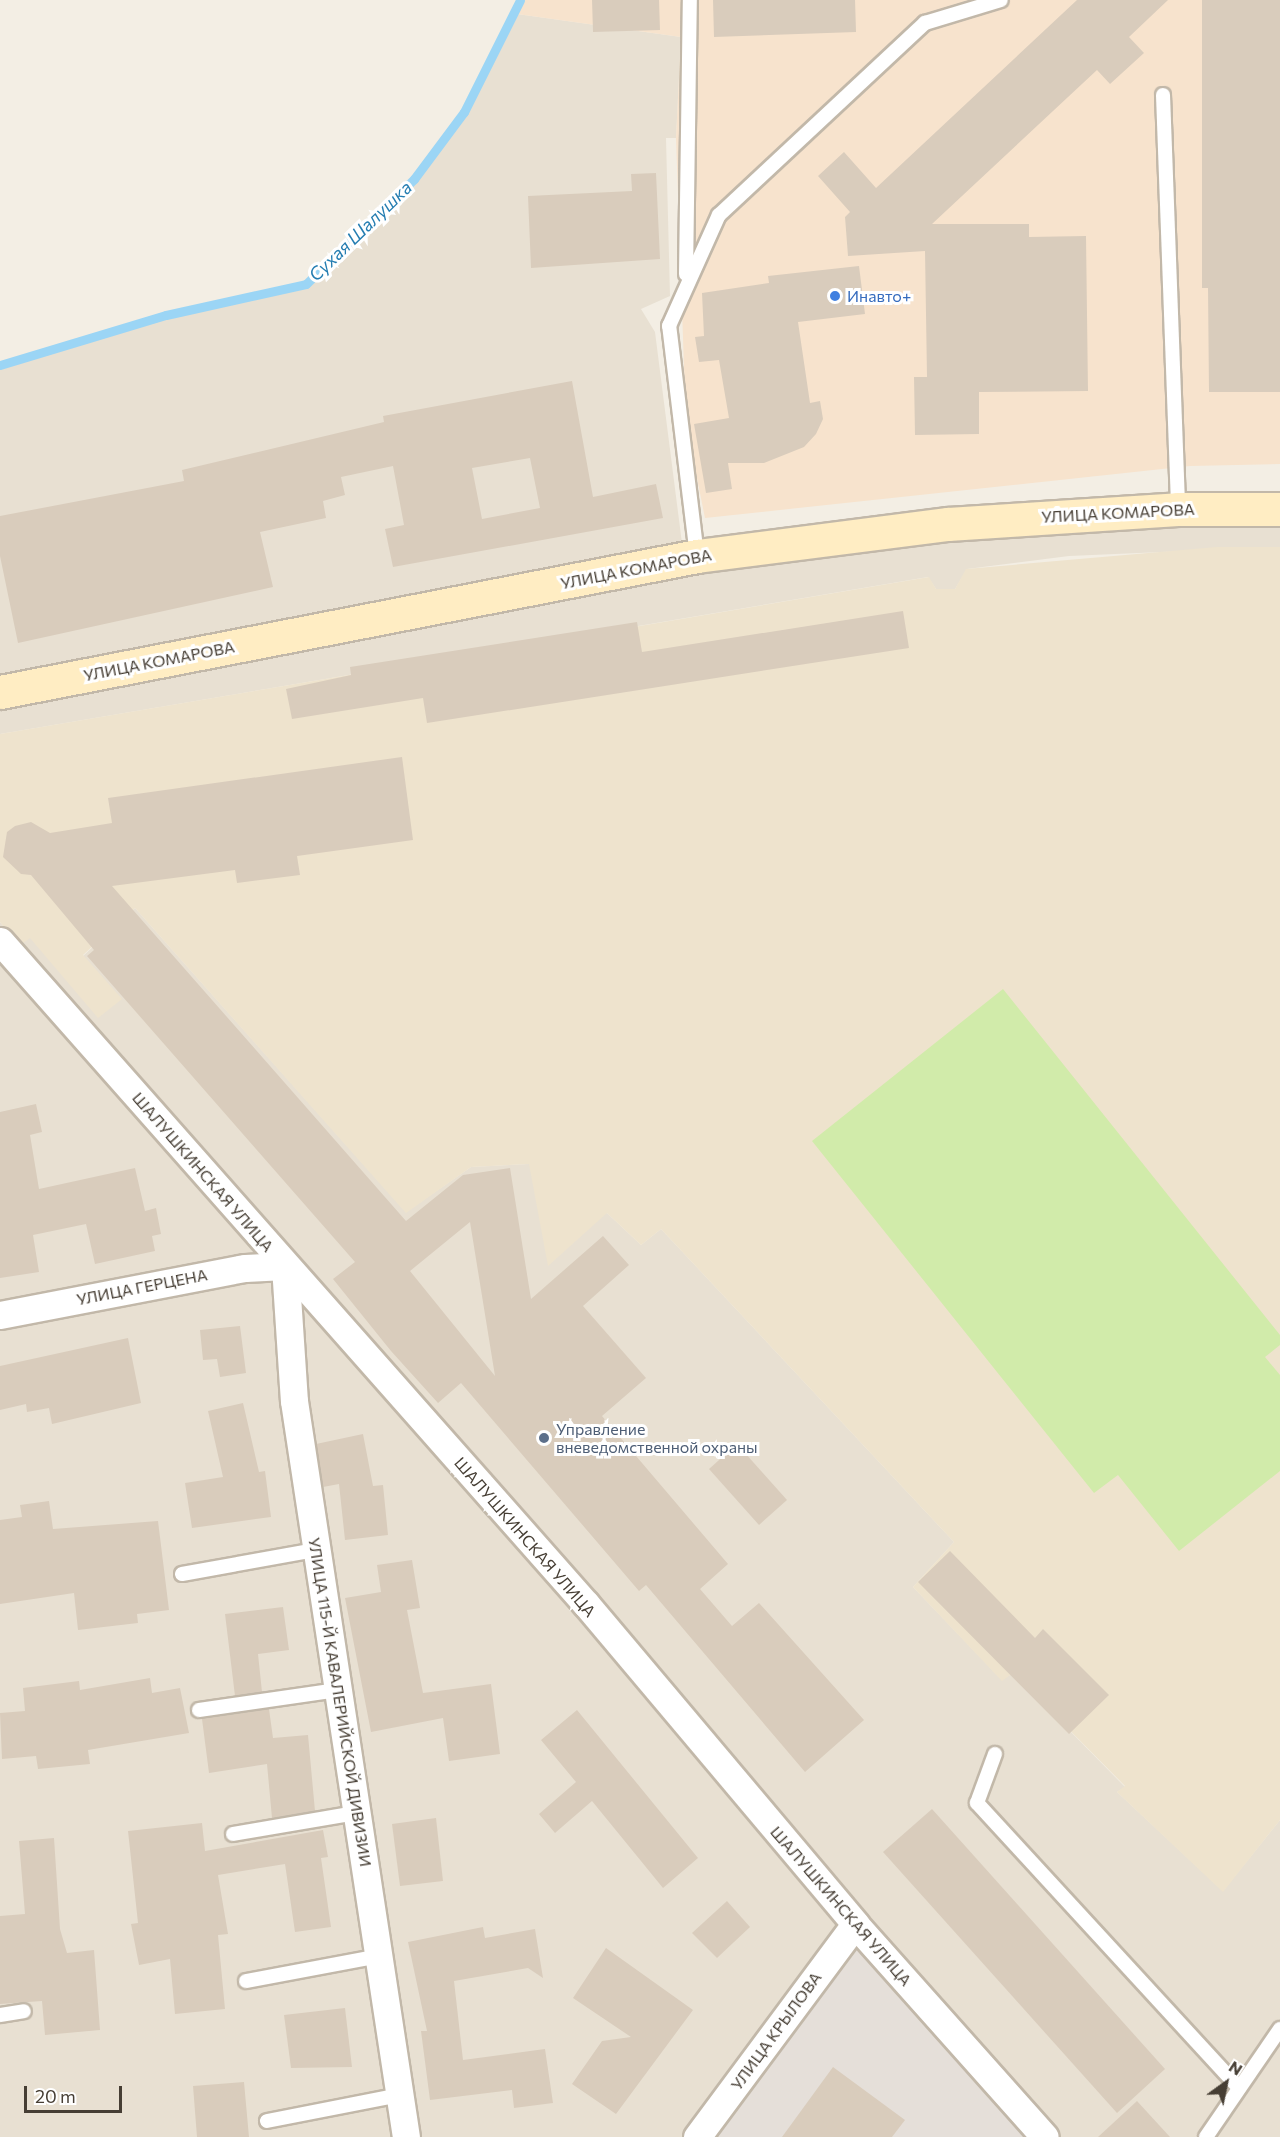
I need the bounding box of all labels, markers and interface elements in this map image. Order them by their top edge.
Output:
water label: Сухая Шалушка [304,176,416,286]
place label: Инавто+ [847,286,911,306]
marker: Инавто+ [828,289,842,303]
street label: УЛИЦА КОМАРОВА [1041,499,1195,527]
street label: УЛИЦА КОМАРОВА [559,545,713,593]
street label: УЛИЦА КОМАРОВА [82,637,236,685]
street label: ШАЛУШКИНСКАЯ УЛИЦА [128,1088,278,1256]
street label: УЛИЦА ГЕРЦЕНА [75,1265,209,1309]
place label: Управление вневедомственной охраны [556,1419,758,1457]
marker: Управление вневедомственной охраны [537,1431,551,1445]
street label: ШАЛУШКИНСКАЯ УЛИЦА [450,1453,600,1621]
street label: УЛИЦА 115-Й КАВАЛЕРИЙСКОЙ ДИВИЗИИ [304,1536,376,1868]
street label: ШАЛУШКИНСКАЯ УЛИЦА [766,1822,916,1990]
street label: УЛИЦА КРЫЛОВА [727,1968,825,2094]
north arrow [1196,2053,1256,2113]
text: N [1226,2056,1246,2079]
scale bar [27,2074,124,2112]
text: 20 m [35,2085,76,2107]

